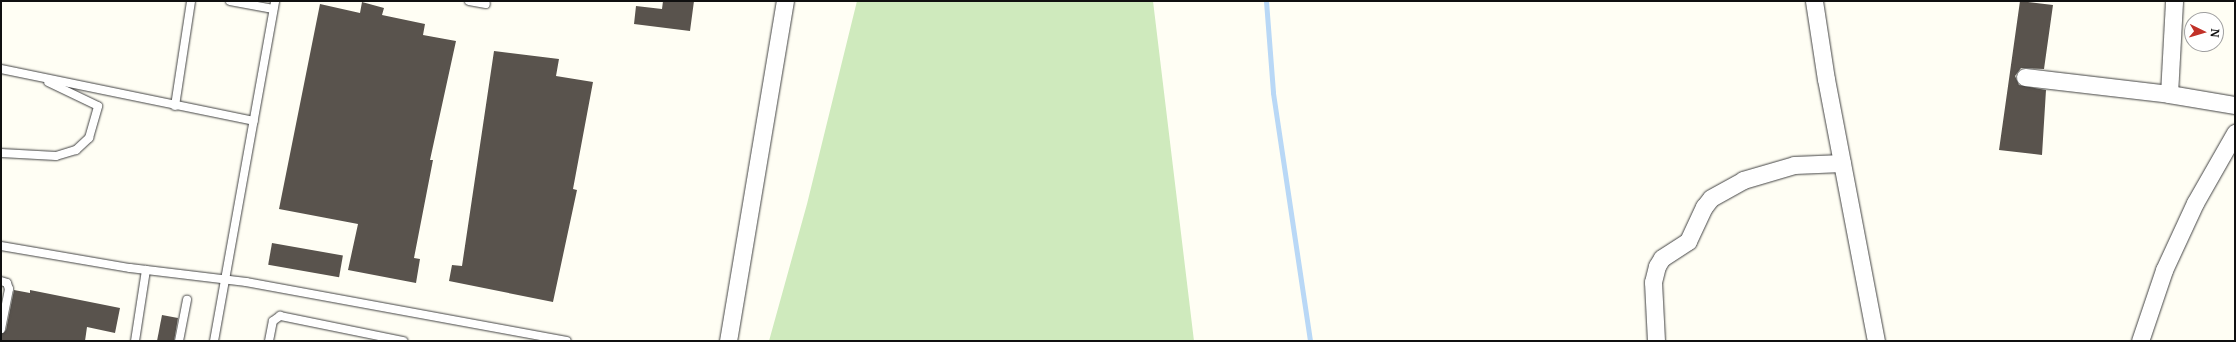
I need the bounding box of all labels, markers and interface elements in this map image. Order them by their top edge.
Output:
north arrow [2184,12,2224,52]
text: N [2208,28,2222,38]

